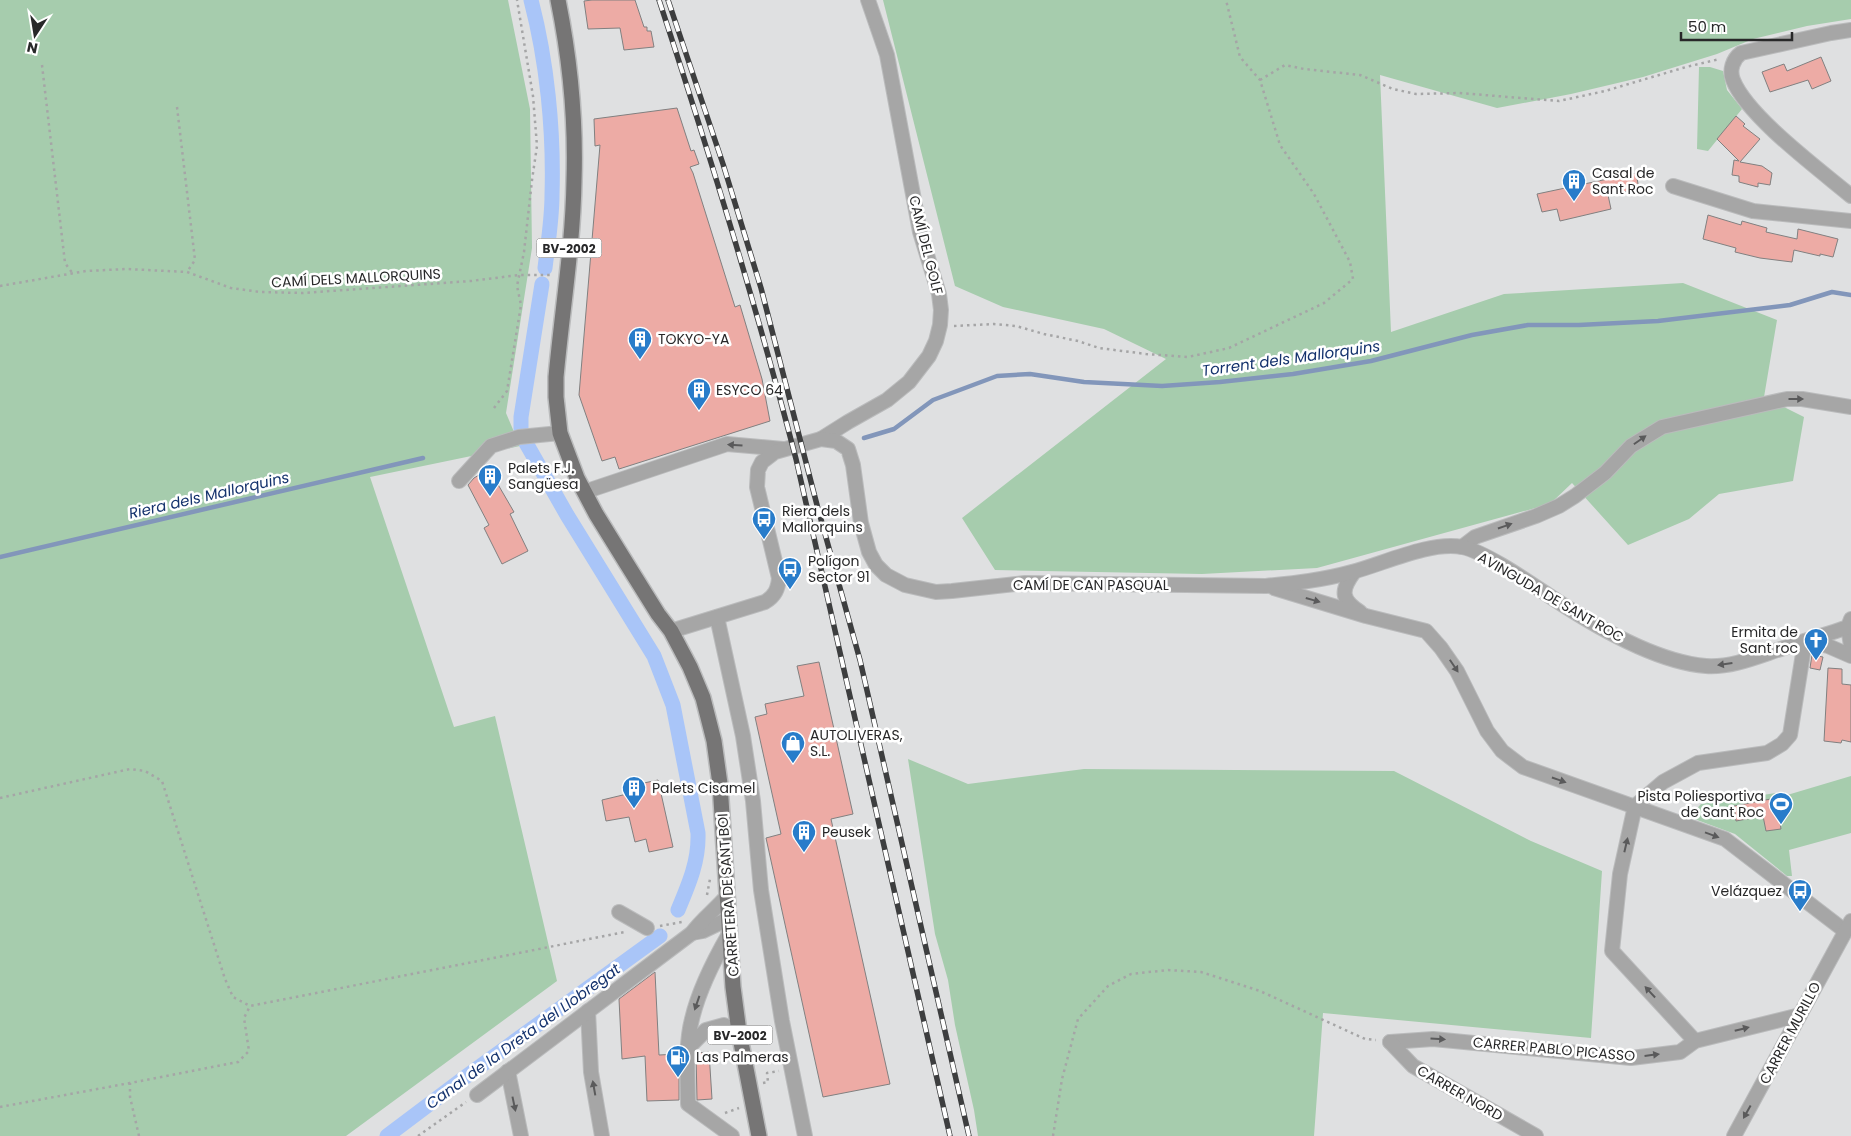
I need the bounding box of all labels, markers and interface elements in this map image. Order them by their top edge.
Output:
north arrow [10,10,60,60]
scale bar [1681,10,1792,42]
text: 50 m [1688,16,1726,37]
text: N [25,37,40,59]
place label: Casal de Sant Roc [1592,163,1655,199]
building icon: Casal de Sant Roc [1561,168,1587,202]
street label: CAMÍ DEL GOLF [904,193,948,297]
road number: BV-2002 [536,238,602,258]
street label: CAMÍ DELS MALLORQUINS [271,264,441,292]
building icon: TOKYO-YA [627,326,653,360]
place label: TOKYO-YA [658,329,729,349]
water label: Torrent dels Mallorquins [1201,335,1382,381]
building icon: ESYCO 64 [686,377,712,411]
place label: ESYCO 64 [716,380,783,400]
one-way arrow [1788,395,1804,403]
one-way arrow [1633,435,1647,445]
one-way arrow [726,440,742,448]
place label: Palets F.J. Sangüesa [508,458,579,494]
building icon: Palets F.J. Sangüesa [477,463,503,497]
water label: Riera dels Mallorquins [127,466,292,524]
place label: Riera dels Mallorquins [782,501,863,537]
bus stop icon: Riera dels Mallorquins [751,506,777,540]
one-way arrow [1498,522,1513,529]
street label: AVINGUDA DE SANT ROC [1474,547,1628,647]
place label: Polígon Sector 91 [808,551,870,587]
bus stop icon: Polígon Sector 91 [777,556,803,590]
street label: CAMÍ DE CAN PASQUAL [1013,575,1169,595]
one-way arrow [1305,596,1320,604]
place label: Ermita de Sant roc [1731,622,1798,658]
church icon: Ermita de Sant roc [1803,627,1829,661]
one-way arrow [1449,659,1458,673]
one-way arrow [1716,660,1732,668]
place label: AUTOLIVERAS, S.L. [810,725,903,761]
shop icon: AUTOLIVERAS, S.L. [780,730,806,764]
building icon: Palets Cisamel [621,775,647,809]
one-way arrow [1552,776,1567,784]
place label: Palets Cisamel [652,778,755,798]
place label: Pista Poliesportiva de Sant Roc [1637,786,1764,822]
sports icon: Pista Poliesportiva de Sant Roc [1768,791,1794,825]
street label: CARRETERA DE SANT BOI [712,813,744,977]
building icon: Peusek [791,819,817,853]
place label: Peusek [822,822,872,842]
one-way arrow [1705,831,1720,839]
one-way arrow [1622,838,1630,853]
bus stop icon: Velázquez [1787,878,1813,912]
place label: Velázquez [1711,881,1782,901]
water label: Canal de la Dreta del Llobregat [422,958,625,1114]
street label: CARRER MURILLO [1755,978,1825,1088]
one-way arrow [1644,987,1656,999]
one-way arrow [693,996,700,1011]
one-way arrow [1735,1025,1750,1033]
road number: BV-2002 [708,1026,772,1044]
street label: CARRER PABLO PICASSO [1472,1032,1636,1066]
one-way arrow [1431,1036,1447,1044]
fuel station icon: Las Palmeras [665,1044,691,1078]
place label: Las Palmeras [696,1047,789,1067]
one-way arrow [1645,1051,1661,1059]
street label: CARRER NORD [1413,1060,1507,1126]
one-way arrow [589,1080,597,1096]
one-way arrow [510,1096,518,1111]
one-way arrow [1743,1105,1751,1120]

